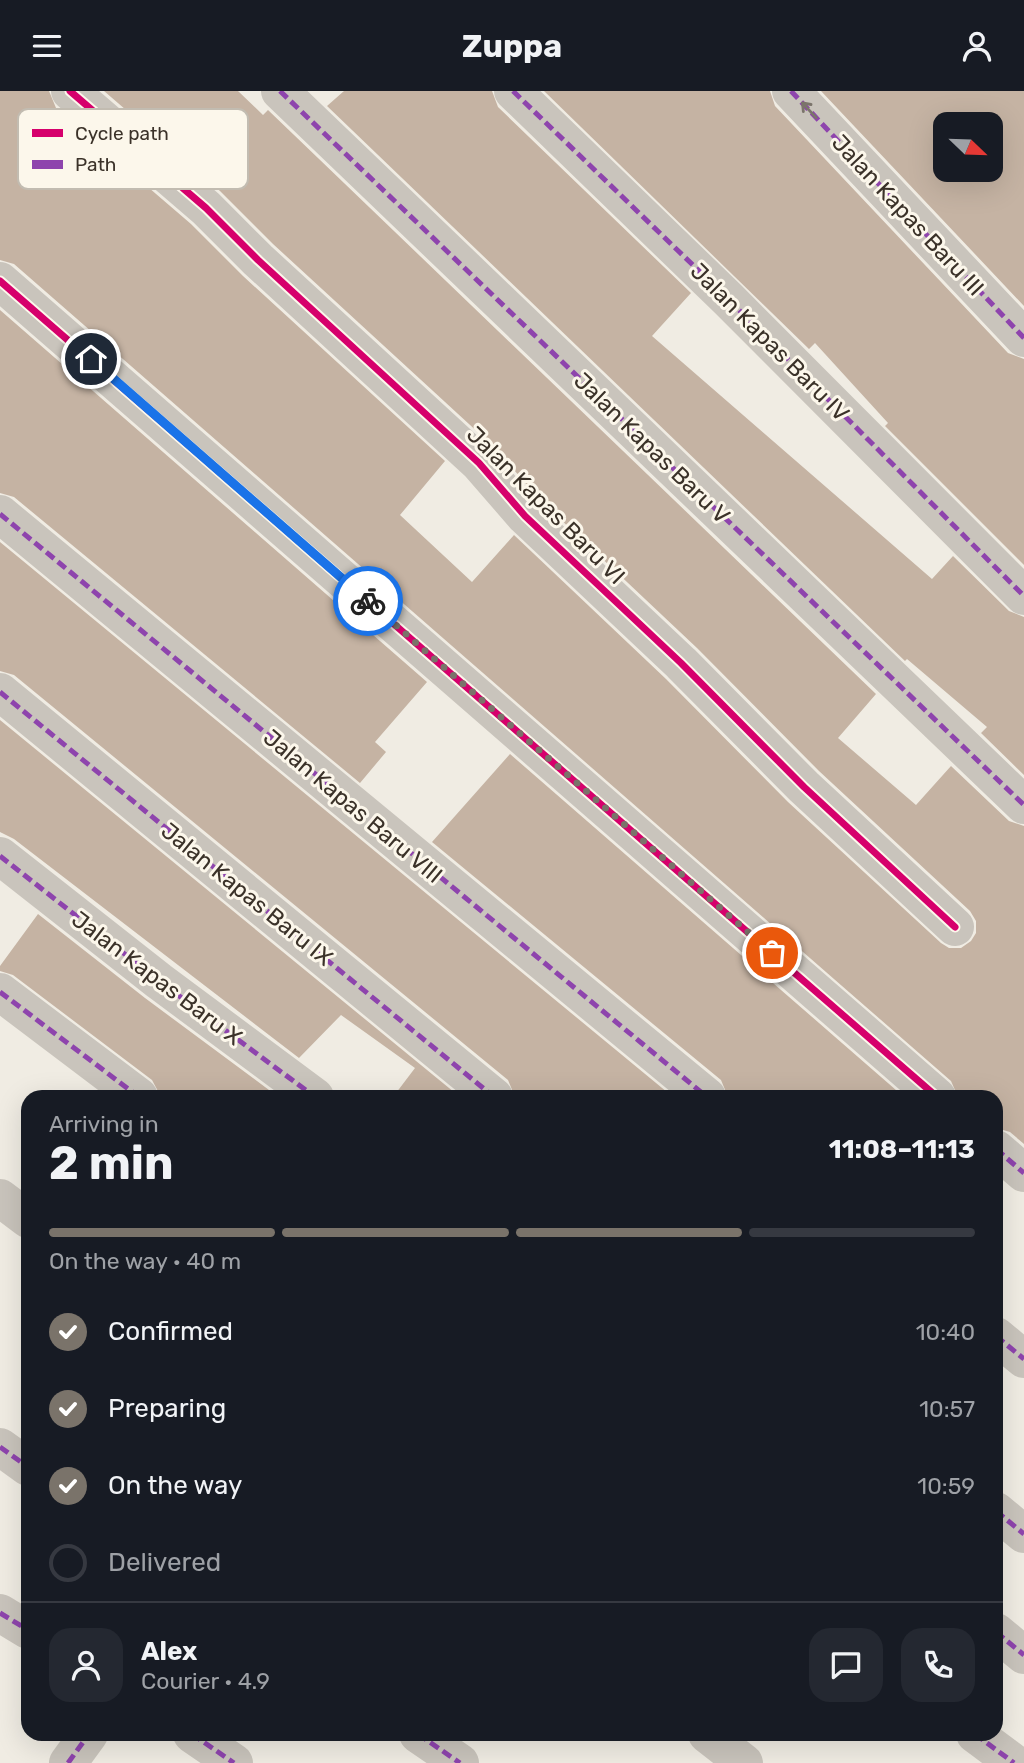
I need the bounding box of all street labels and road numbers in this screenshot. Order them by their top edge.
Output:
street label: Jalan Kapas Baru III [826,129,990,301]
street label: Jalan Kapas Baru IV [685,257,855,427]
street label: Jalan Kapas Baru V [568,366,736,530]
street label: Jalan Kapas Baru VI [461,420,631,590]
street label: Jalan Kapas Baru VIII [258,723,448,889]
street label: Jalan Kapas Baru IX [156,816,339,972]
street label: Jalan Kapas Baru X [66,905,248,1051]

